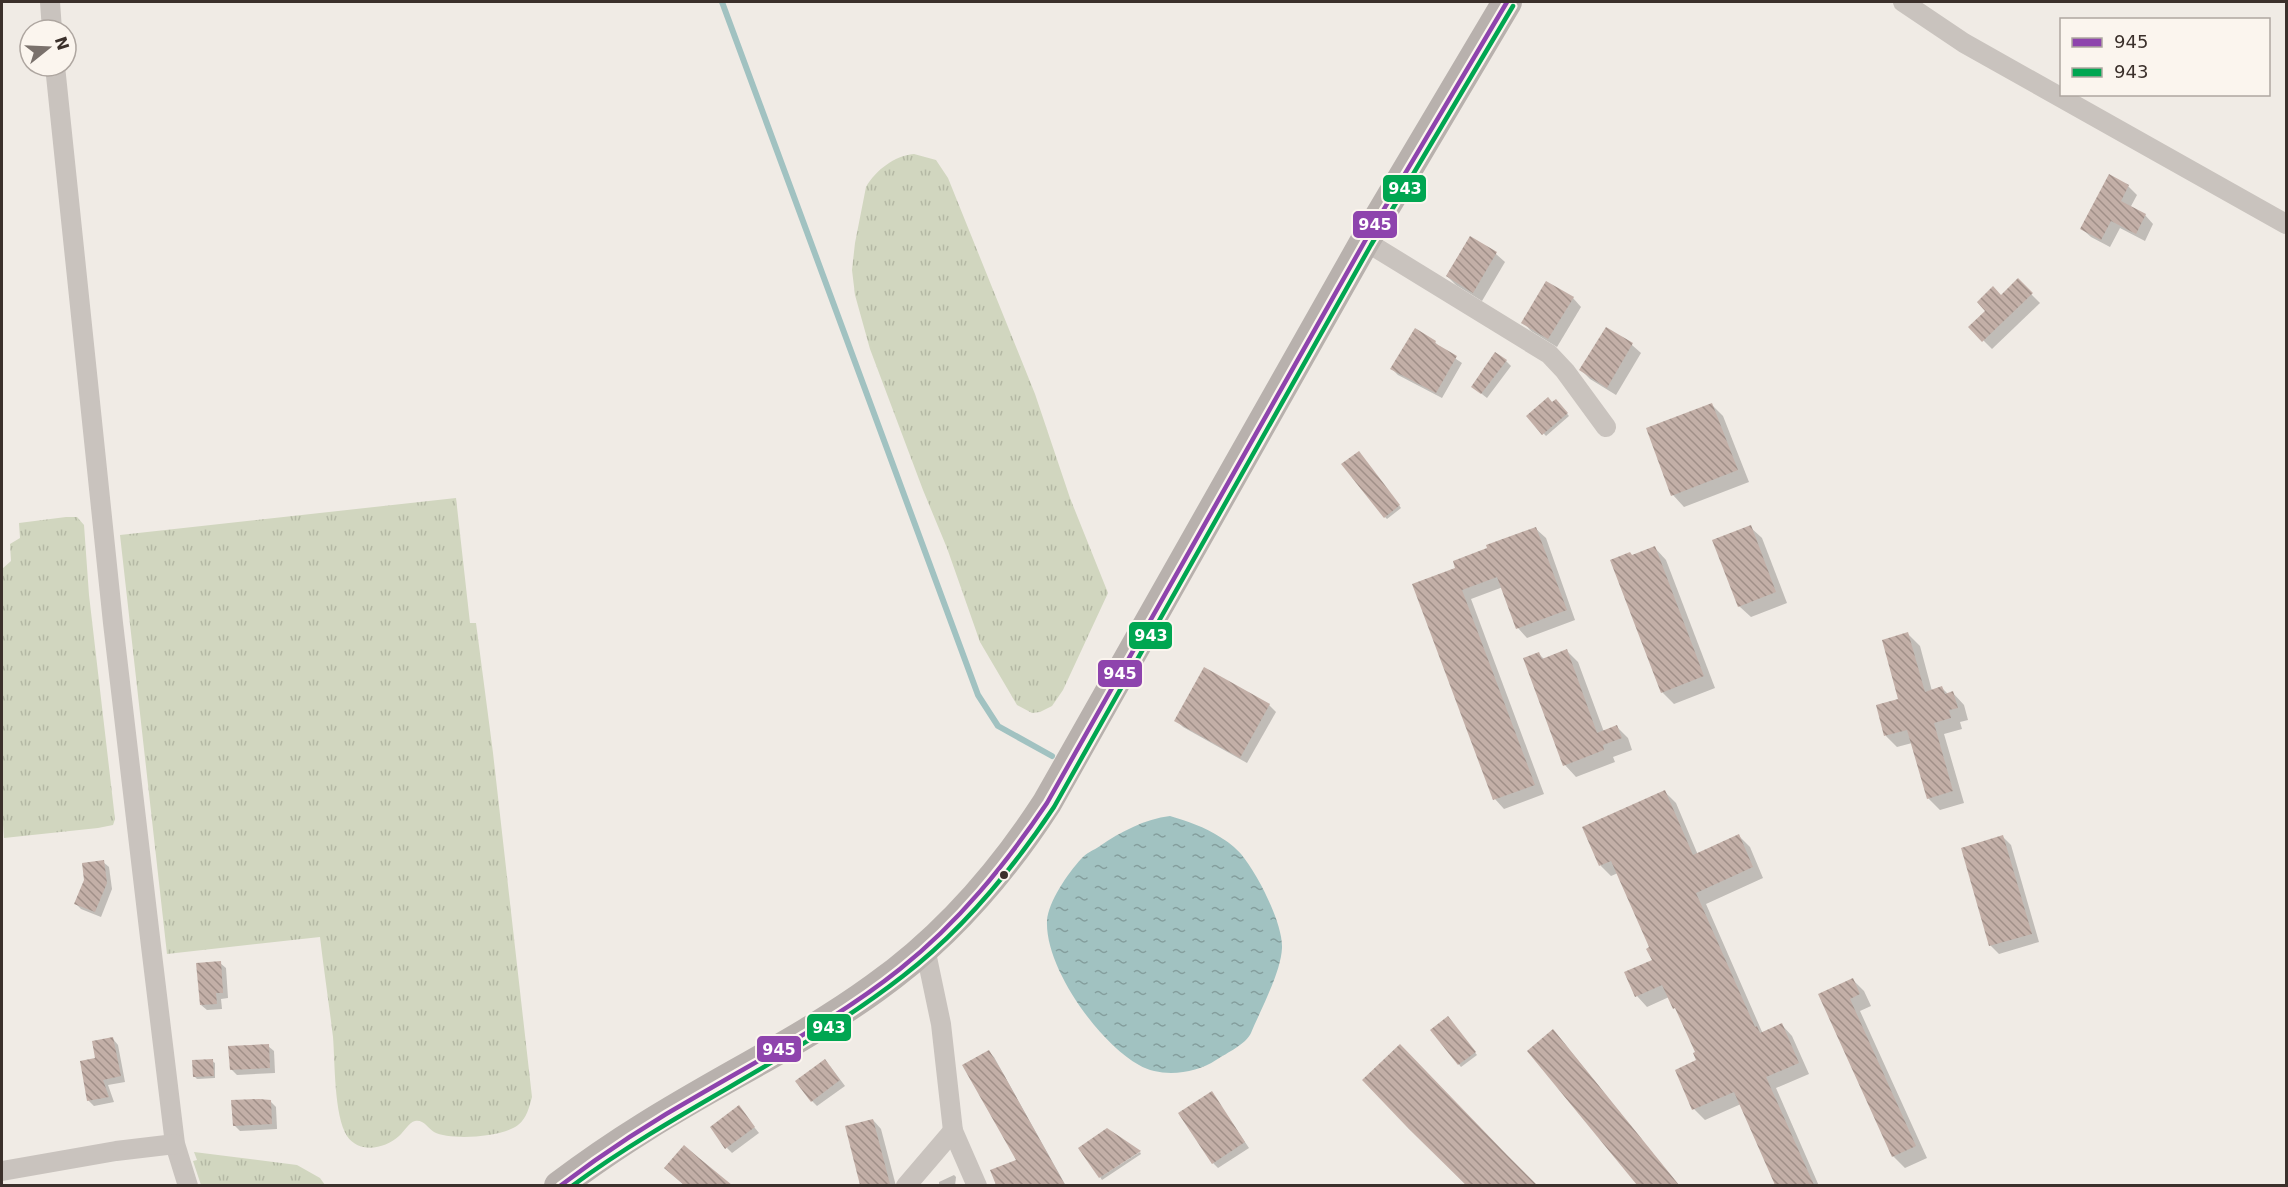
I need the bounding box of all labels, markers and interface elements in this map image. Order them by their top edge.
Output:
north arrow [18,18,78,78]
legend [2060,18,2270,96]
text: 945 [2114,31,2148,52]
text: N [51,34,73,53]
text: 943 [2114,61,2148,82]
line badge: 943 [1382,174,1427,203]
text: 943 [1388,179,1422,198]
line badge: 945 [1352,210,1398,239]
text: 945 [1358,215,1392,234]
line badge: 943 [1128,621,1173,650]
text: 943 [1134,626,1168,645]
line badge: 945 [1097,659,1143,688]
text: 945 [1103,664,1137,683]
unlabelled marker [998,869,1010,881]
line badge: 943 [806,1013,852,1042]
text: 943 [812,1018,846,1037]
line badge: 945 [756,1035,802,1063]
text: 945 [762,1040,796,1059]

